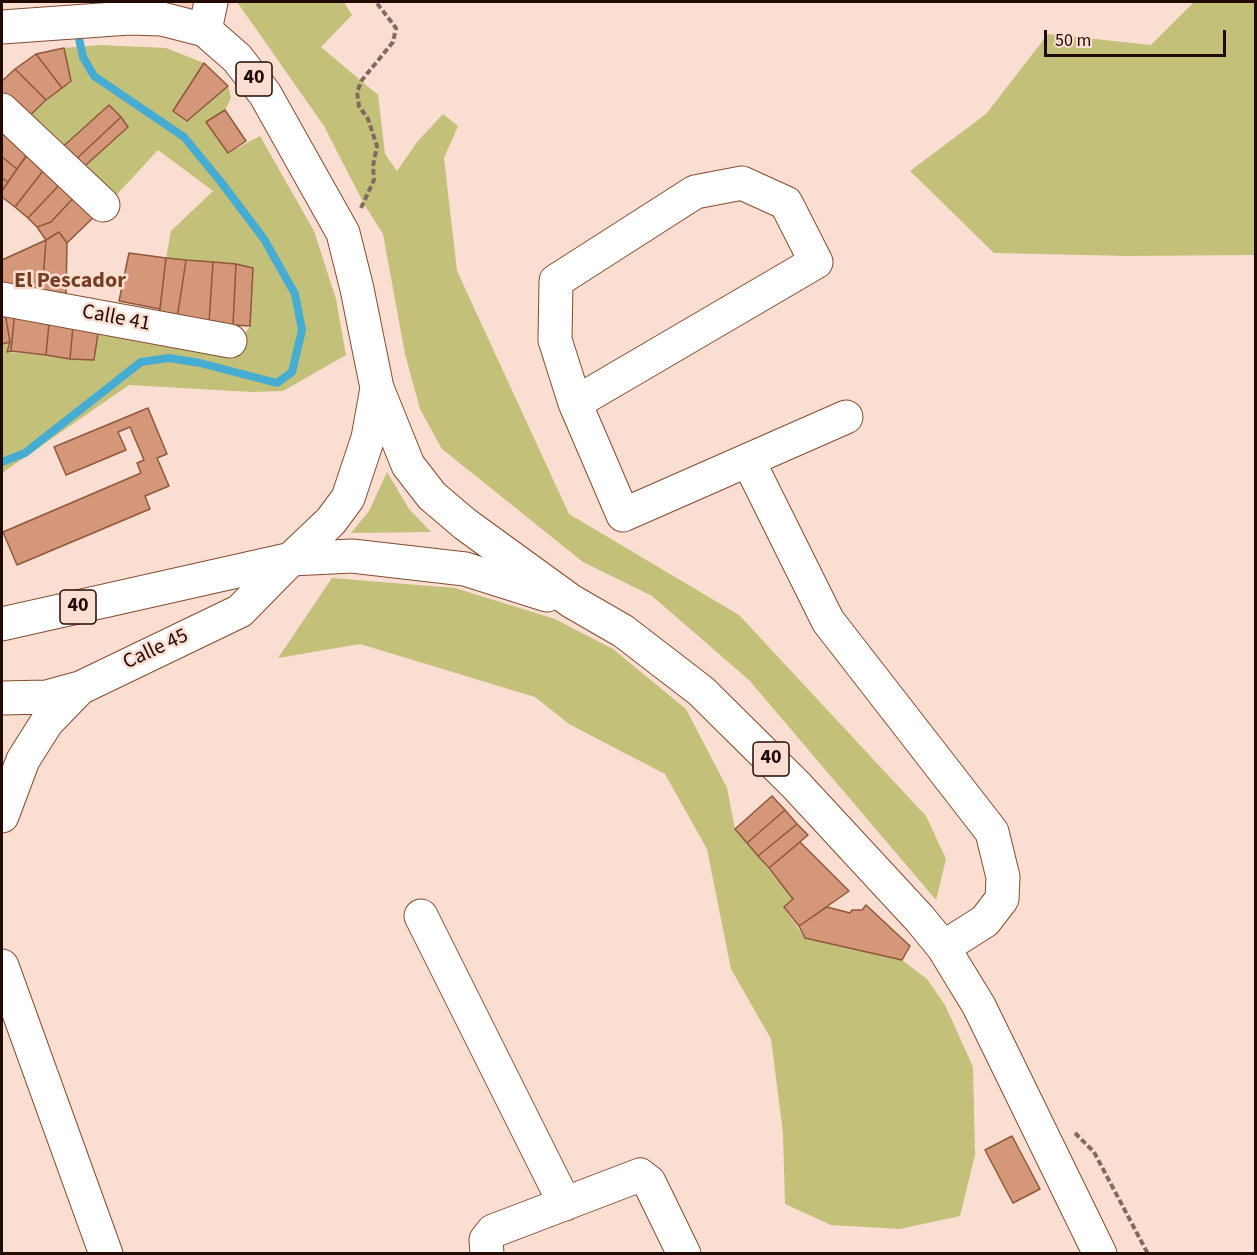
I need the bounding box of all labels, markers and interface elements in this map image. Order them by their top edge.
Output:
scale bar [1047,18,1228,56]
text: 50 m [1055,28,1091,53]
road number: 40 [236,62,272,96]
district label: El Pescador [14,269,126,295]
street label: Calle 41 [80,300,152,338]
road number: 40 [60,590,96,624]
street label: Calle 45 [120,624,192,676]
road number: 40 [753,742,789,776]

